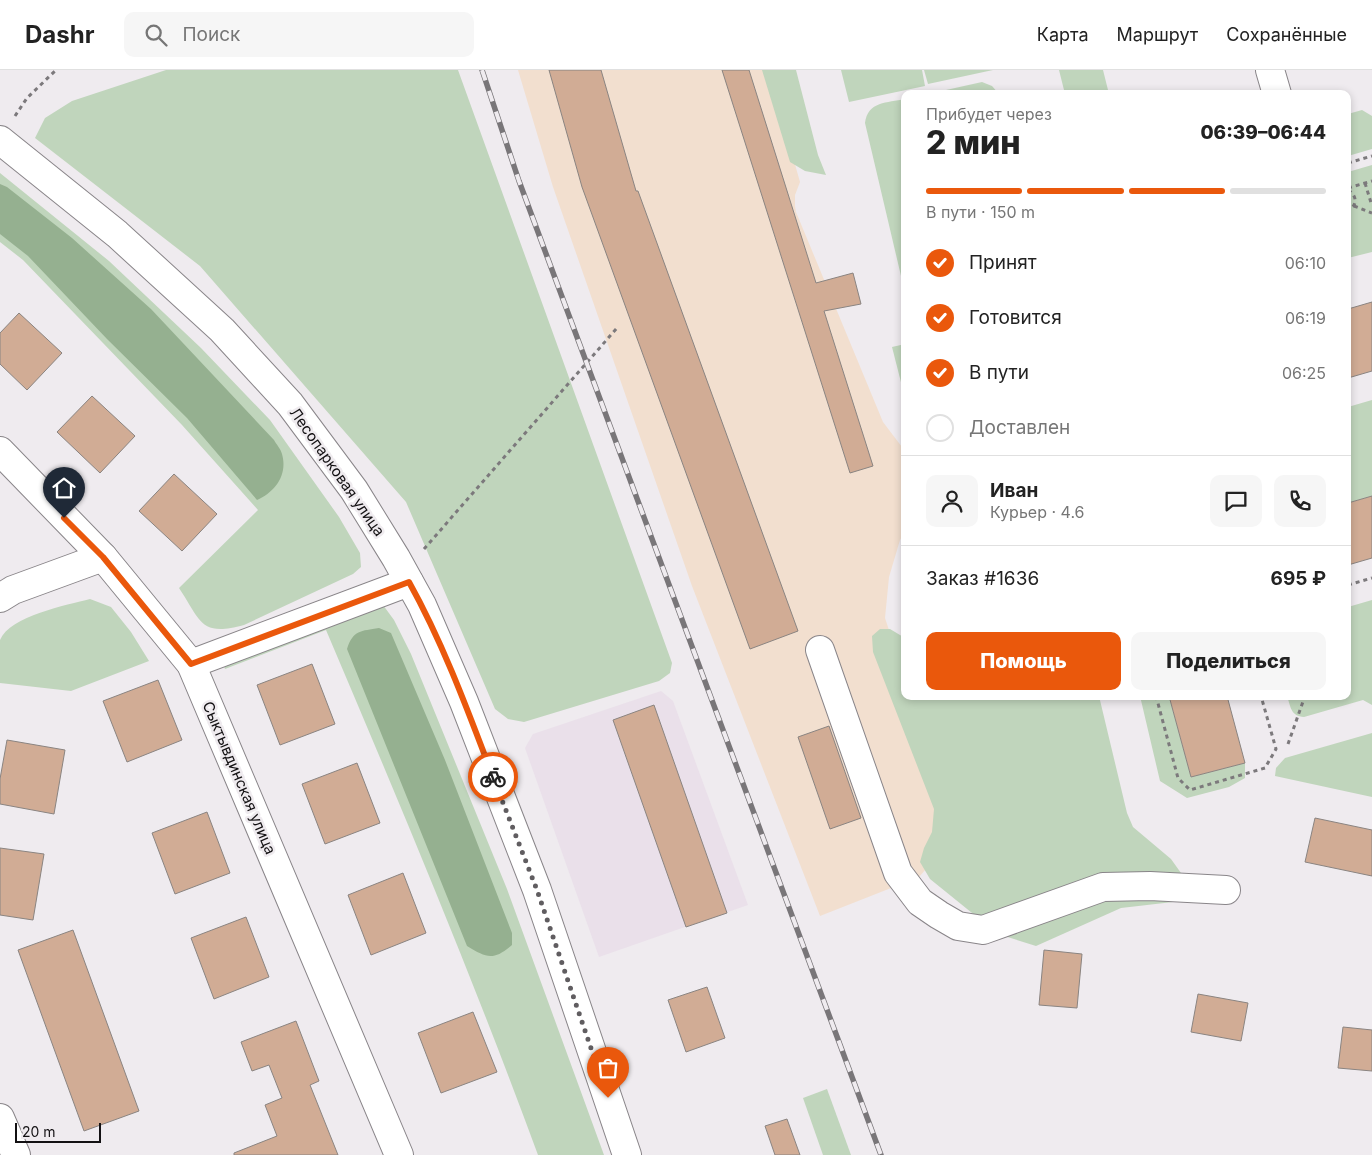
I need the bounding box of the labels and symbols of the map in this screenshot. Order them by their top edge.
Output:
street label: Лесопарковая улица [286,404,389,540]
pin [43,467,85,518]
street label: Сыктывдинская улица [199,698,280,857]
courier [468,752,518,802]
pin [587,1047,629,1098]
scale bar [15,1120,101,1143]

